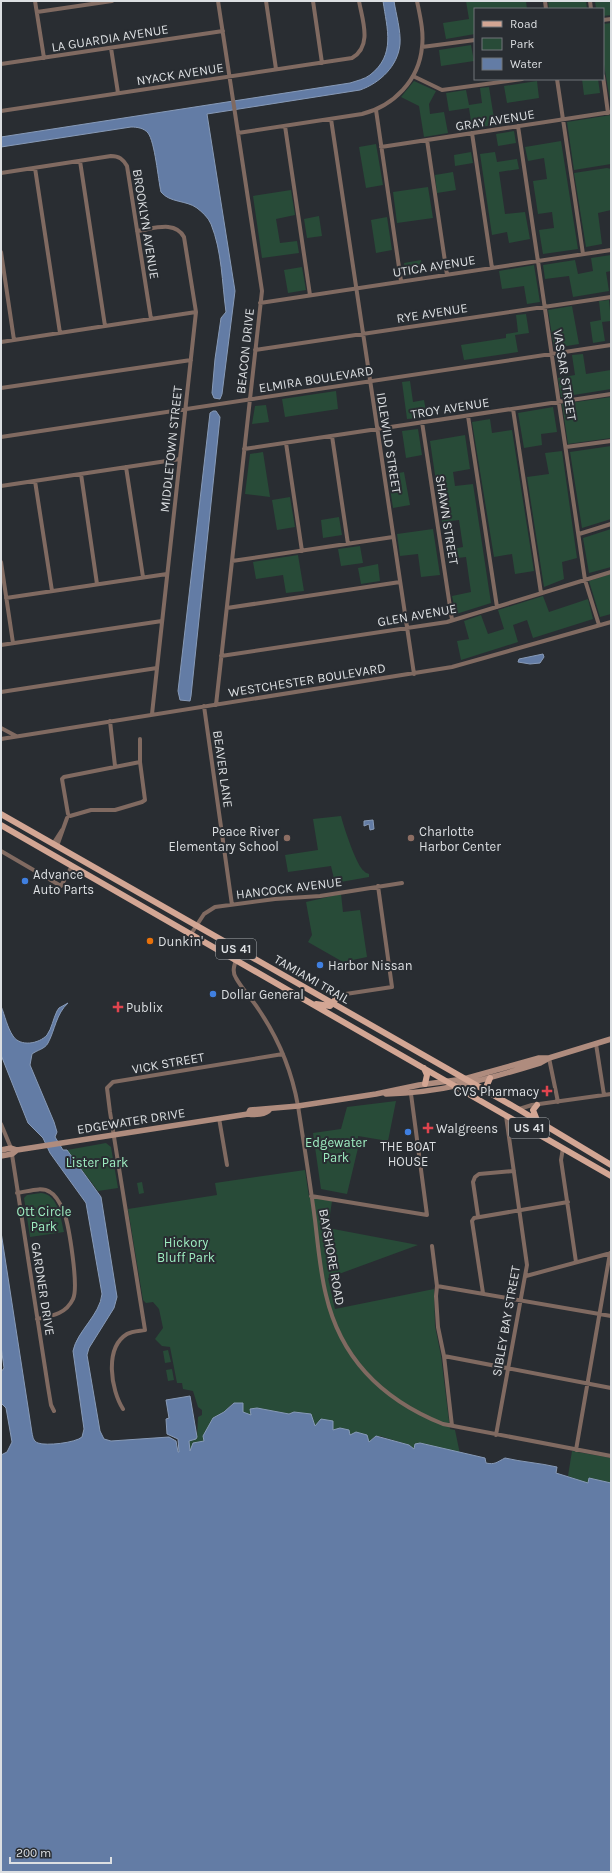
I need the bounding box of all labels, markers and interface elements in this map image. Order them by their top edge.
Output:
legend [474,8,604,80]
text: Road [510,17,538,31]
street label: LA GUARDIA AVENUE [50,21,170,55]
text: Park [510,37,535,51]
text: Water [510,57,543,71]
street label: NYACK AVENUE [135,60,225,88]
street label: GRAY AVENUE [454,106,536,134]
street label: BROOKLYN AVENUE [130,168,162,280]
street label: UTICA AVENUE [392,252,476,280]
street label: RYE AVENUE [395,300,469,326]
street label: BEACON DRIVE [233,307,257,395]
street label: VASSAR STREET [550,328,580,422]
street label: ELMIRA BOULEVARD [258,363,374,395]
street label: MIDDLETOWN STREET [157,385,185,513]
street label: IDLEWILD STREET [374,391,404,495]
street label: TROY AVENUE [410,394,490,422]
street label: SHAWN STREET [432,474,462,566]
street label: GLEN AVENUE [376,601,458,629]
street label: WESTCHESTER BOULEVARD [227,660,387,700]
street label: BEAVER LANE [210,729,236,809]
place label: Peace River Elementary School [169,824,279,854]
place label: Charlotte Harbor Center [419,824,501,854]
marker: Peace River Elementary School [282,833,292,843]
marker: Charlotte Harbor Center [406,833,416,843]
place label: Advance Auto Parts [33,867,94,897]
street label: HANCOCK AVENUE [235,874,343,902]
marker: Advance Auto Parts [20,876,30,886]
place label: Dunkin' [158,934,203,949]
marker: Dunkin' [145,936,155,946]
road number: US 41 [216,939,256,959]
street label: TAMIAMI TRAIL [271,951,353,1007]
place label: Harbor Nissan [328,958,413,973]
marker: Harbor Nissan [315,960,325,970]
place label: Dollar General [221,987,304,1002]
marker: Dollar General [208,989,218,999]
place label: Publix [126,1000,163,1015]
marker: Publix [113,1002,123,1012]
street label: VICK STREET [131,1049,206,1077]
place label: CVS Pharmacy [454,1084,539,1099]
marker: CVS Pharmacy [542,1086,552,1096]
street label: EDGEWATER DRIVE [76,1105,186,1137]
road number: US 41 [509,1118,549,1138]
place label: Walgreens [436,1121,498,1136]
marker: Walgreens [423,1123,433,1133]
marker: THE BOAT HOUSE [403,1127,413,1137]
park label: Edgewater Park [305,1135,367,1165]
place label: THE BOAT HOUSE [380,1139,436,1169]
park label: Lister Park [66,1155,128,1170]
park label: Ott Circle Park [17,1204,72,1234]
street label: BAYSHORE ROAD [316,1208,348,1306]
park label: Hickory Bluff Park [157,1235,215,1265]
street label: GARDNER DRIVE [28,1241,58,1337]
street label: SIBLEY BAY STREET [489,1264,523,1377]
scale bar [10,1839,111,1865]
text: 200 m [16,1846,51,1860]

